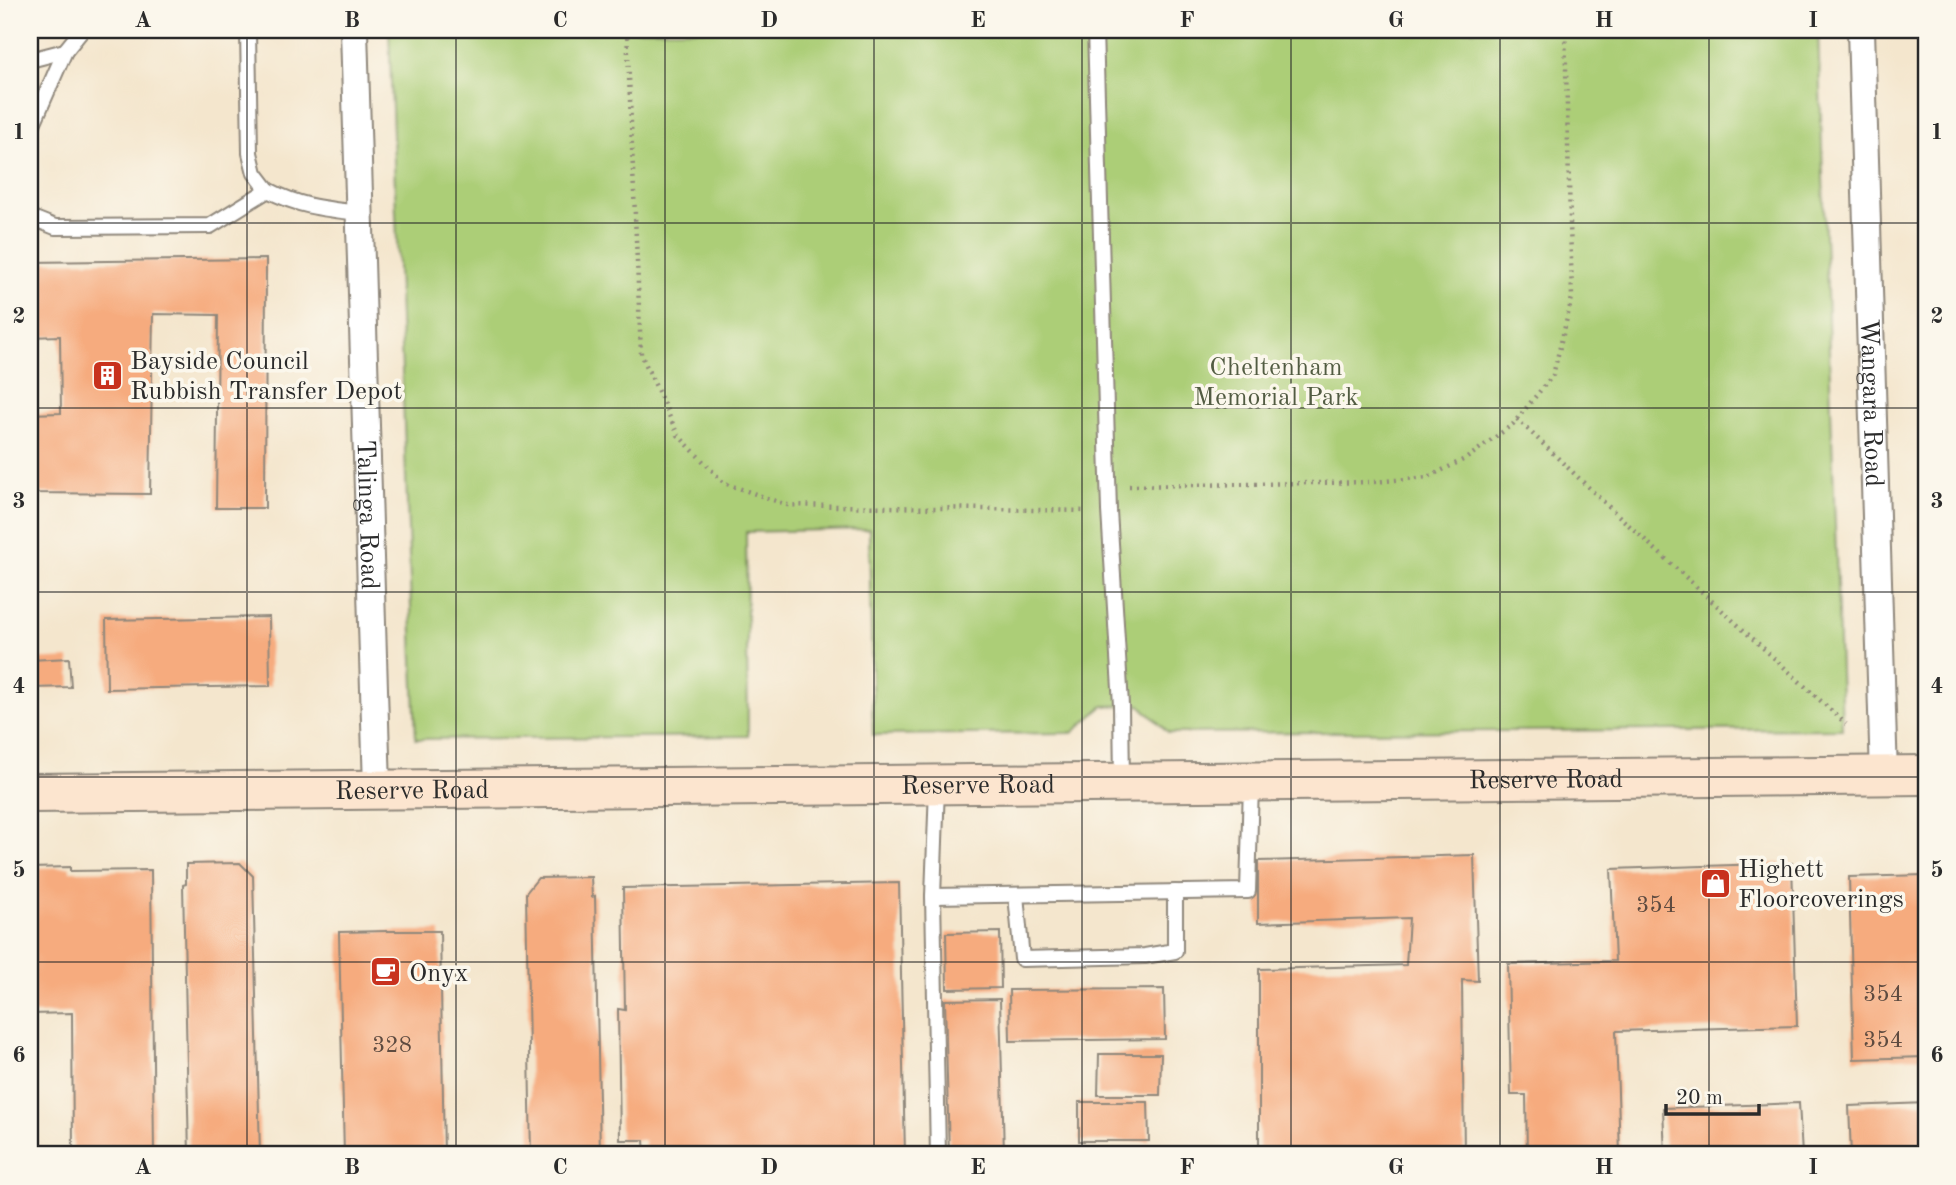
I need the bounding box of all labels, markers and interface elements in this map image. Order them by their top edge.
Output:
text: A [134,9,152,32]
text: B [344,9,360,32]
text: C [552,9,568,32]
text: D [760,9,778,32]
text: E [970,9,986,32]
text: F [1179,9,1195,32]
text: G [1388,9,1404,32]
text: H [1595,9,1613,32]
text: I [1808,9,1818,32]
text: 1 [12,121,26,144]
text: 1 [1930,121,1944,144]
text: 2 [12,305,26,328]
text: 2 [1930,305,1944,328]
street label: Wangara Road [1855,318,1886,487]
place label: Bayside Council Rubbish Transfer Depot [130,349,402,405]
park label: Cheltenham Memorial Park [1193,355,1359,411]
building icon: Bayside Council Rubbish Transfer Depot [90,358,124,392]
street label: Talinga Road [351,439,382,590]
text: 3 [12,490,26,513]
text: 3 [1930,490,1944,513]
text: 4 [12,675,26,698]
text: 4 [1930,675,1944,698]
street label: Reserve Road [1469,767,1623,794]
street label: Reserve Road [901,772,1055,800]
street label: Reserve Road [335,778,489,805]
place label: Highett Floorcoverings [1738,857,1904,913]
text: 5 [12,859,26,882]
text: 5 [1930,859,1944,882]
shop icon: Highett Floorcoverings [1698,866,1732,900]
house number: 354 [1636,894,1676,917]
cafe icon: Onyx [369,955,403,989]
place label: Onyx [409,961,469,987]
house number: 354 [1863,983,1903,1006]
house number: 354 [1863,1029,1903,1052]
house number: 328 [372,1034,412,1057]
text: 6 [12,1044,26,1067]
text: 6 [1930,1044,1944,1067]
scale bar [1666,1073,1758,1117]
text: 20 m [1676,1088,1723,1109]
text: A [134,1156,152,1179]
text: B [344,1156,360,1179]
text: C [552,1156,568,1179]
text: D [760,1156,778,1179]
text: E [970,1156,986,1179]
text: F [1179,1156,1195,1179]
text: G [1388,1156,1404,1179]
text: H [1595,1156,1613,1179]
text: I [1808,1156,1818,1179]

